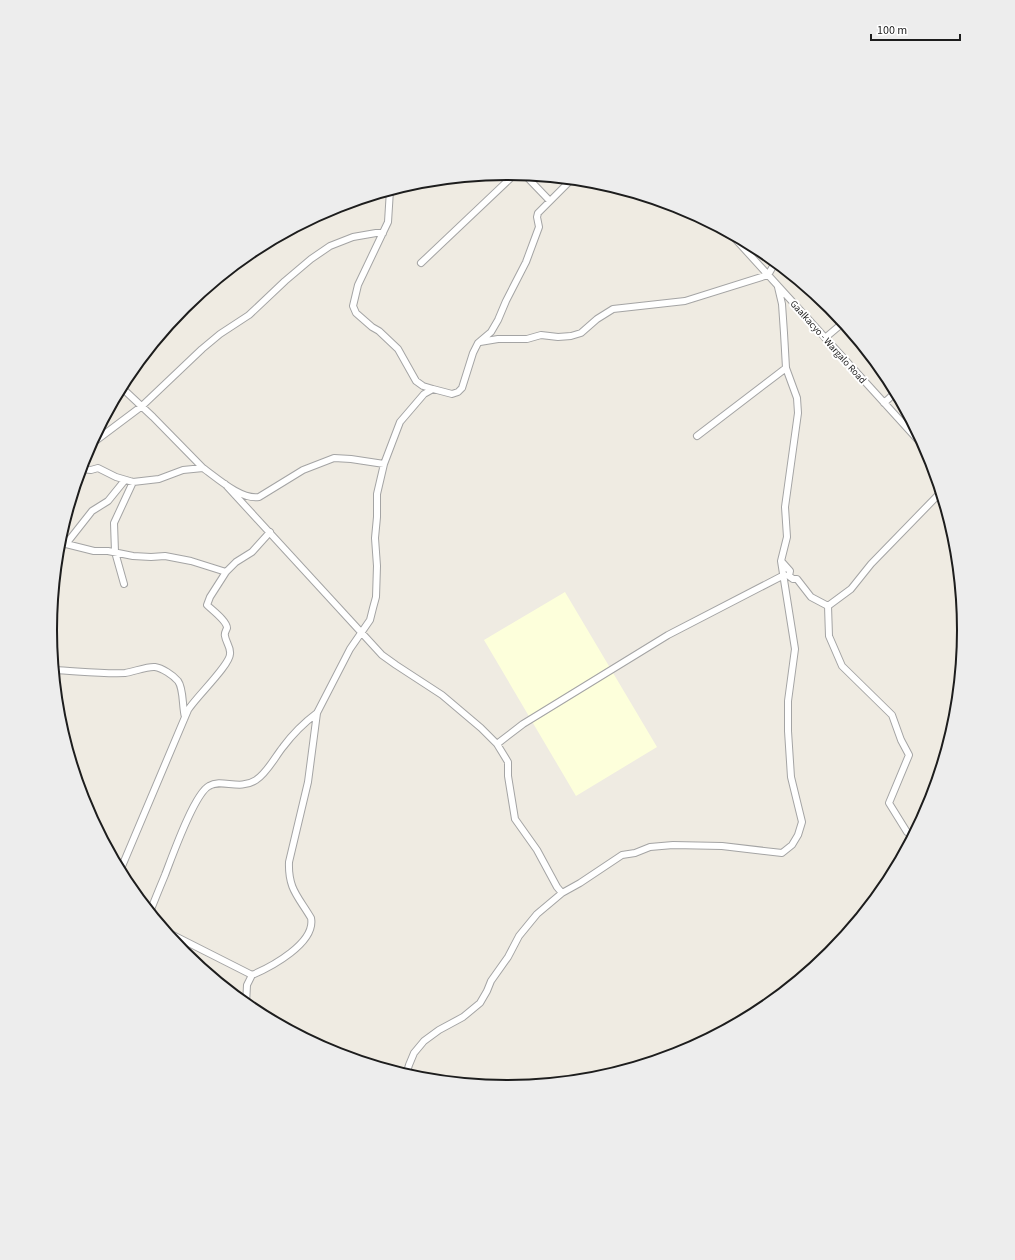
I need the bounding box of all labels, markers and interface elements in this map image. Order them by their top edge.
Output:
scale bar [871,16,960,42]
text: 100 m [877,22,907,39]
street label: Gaalkacyo - Wargalo Road [787,297,869,387]

